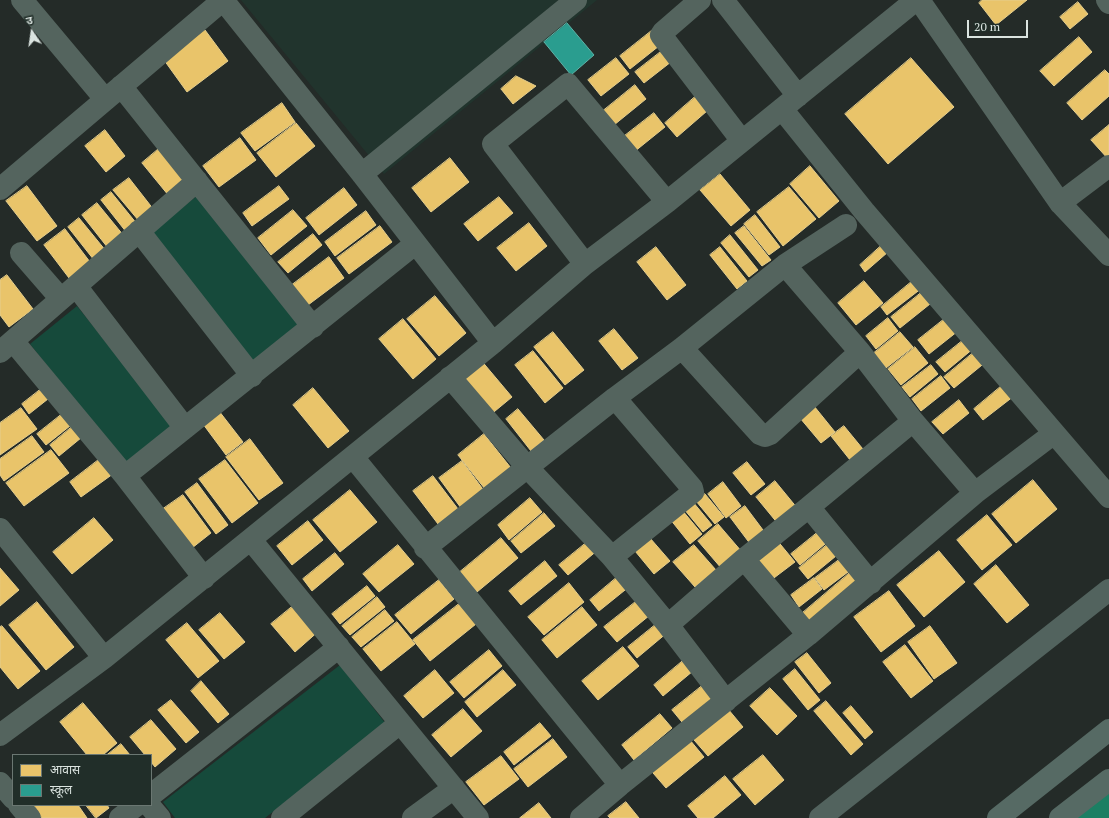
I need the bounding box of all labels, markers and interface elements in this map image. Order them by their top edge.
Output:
north arrow [12,12,52,52]
scale bar [969,12,1030,38]
text: उ [25,13,34,28]
text: 20 m [974,19,1000,34]
legend [12,754,152,806]
text: आवास [50,762,80,777]
text: स्कूल [50,782,72,797]

